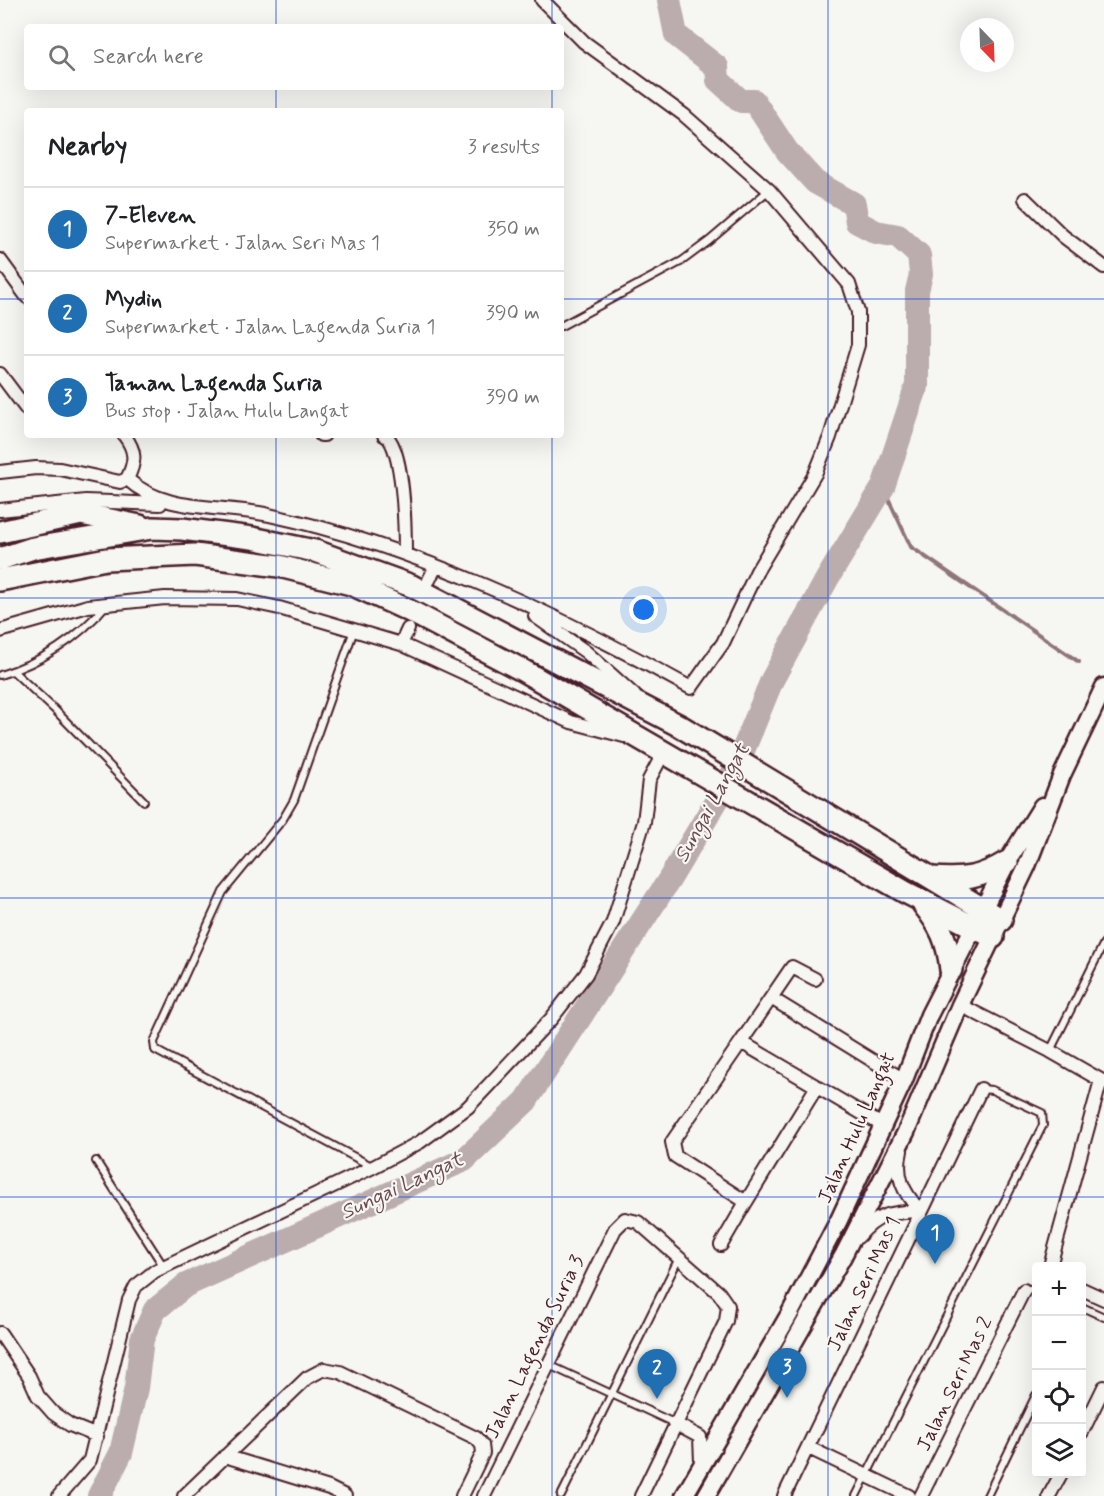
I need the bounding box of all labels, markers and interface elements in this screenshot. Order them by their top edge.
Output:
north arrow [960,18,1014,72]
search box [24,24,564,90]
icon: search [45,41,78,74]
text: Search here [93,43,204,71]
text: Nearby [48,130,127,164]
text: 3 results [468,134,540,161]
text: 7-Eleven [105,202,195,230]
text: 1 [63,216,72,243]
text: 350 m [487,216,540,243]
text: Supermarket · Jalan Seri Mas 1 [105,230,380,257]
text: Mydin [105,286,162,314]
text: 2 [63,300,72,327]
text: 390 m [486,300,540,327]
text: Supermarket · Jalan Lagenda Suria 1 [105,314,435,341]
text: Taman Lagenda Suria [105,370,323,398]
text: 3 [63,384,72,411]
text: 390 m [486,384,540,411]
text: Bus stop · Jalan Hulu Langat [105,398,349,425]
your location [629,595,658,624]
water label: Sungai Langat [668,737,759,868]
street label: Jalan Hulu Langat [812,1048,904,1209]
water label: Sungai Langat [336,1145,470,1228]
street label: Jalan Seri Mas 1 [821,1212,907,1356]
pin: 1 [916,1214,954,1264]
street label: Jalan Lagenda Suria 3 [479,1251,593,1444]
map controls [1032,1262,1086,1478]
button: + [1032,1262,1086,1316]
street label: Jalan Seri Mas 2 [911,1312,999,1456]
button: − [1032,1316,1086,1370]
pin: 3 [768,1348,806,1398]
pin: 2 [638,1350,676,1399]
button: locate [1032,1370,1086,1424]
button: layers [1032,1424,1086,1478]

